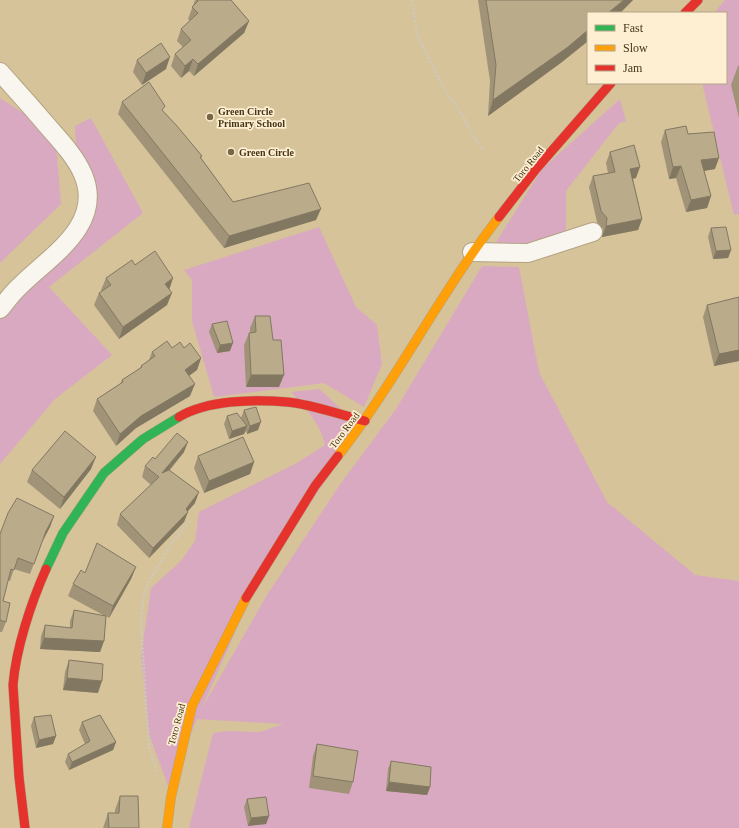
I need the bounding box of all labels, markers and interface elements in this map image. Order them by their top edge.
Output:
legend [587,12,727,84]
text: Fast [623,21,644,35]
text: Slow [623,41,648,55]
text: Jam [623,61,643,75]
place label: Green Circle Primary School [218,106,285,129]
marker: Green Circle Primary School [205,112,215,122]
street label: Toro Road [511,144,546,184]
marker: Green Circle [226,147,236,157]
place label: Green Circle [239,147,294,158]
street label: Toro Road [327,410,362,451]
street label: Toro Road [166,702,187,746]

